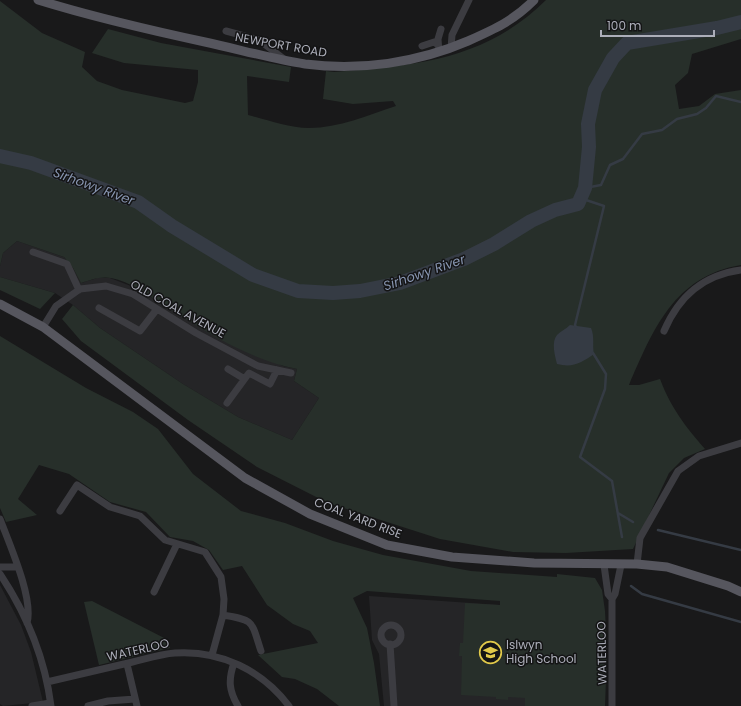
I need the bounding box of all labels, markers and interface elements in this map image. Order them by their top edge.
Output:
scale bar [601,12,714,38]
text: 100 m [607,17,641,34]
street label: NEWPORT ROAD [234,28,328,61]
water label: Sirhowy River [50,163,138,210]
water label: Sirhowy River [381,249,469,295]
street label: OLD COAL AVENUE [128,275,229,342]
street label: COAL YARD RISE [312,493,404,542]
street label: WATERLOO [592,621,611,685]
street label: WATERLOO [105,634,171,665]
place label: Islwyn High School [506,636,577,667]
school or university icon: Islwyn High School [477,639,503,665]

